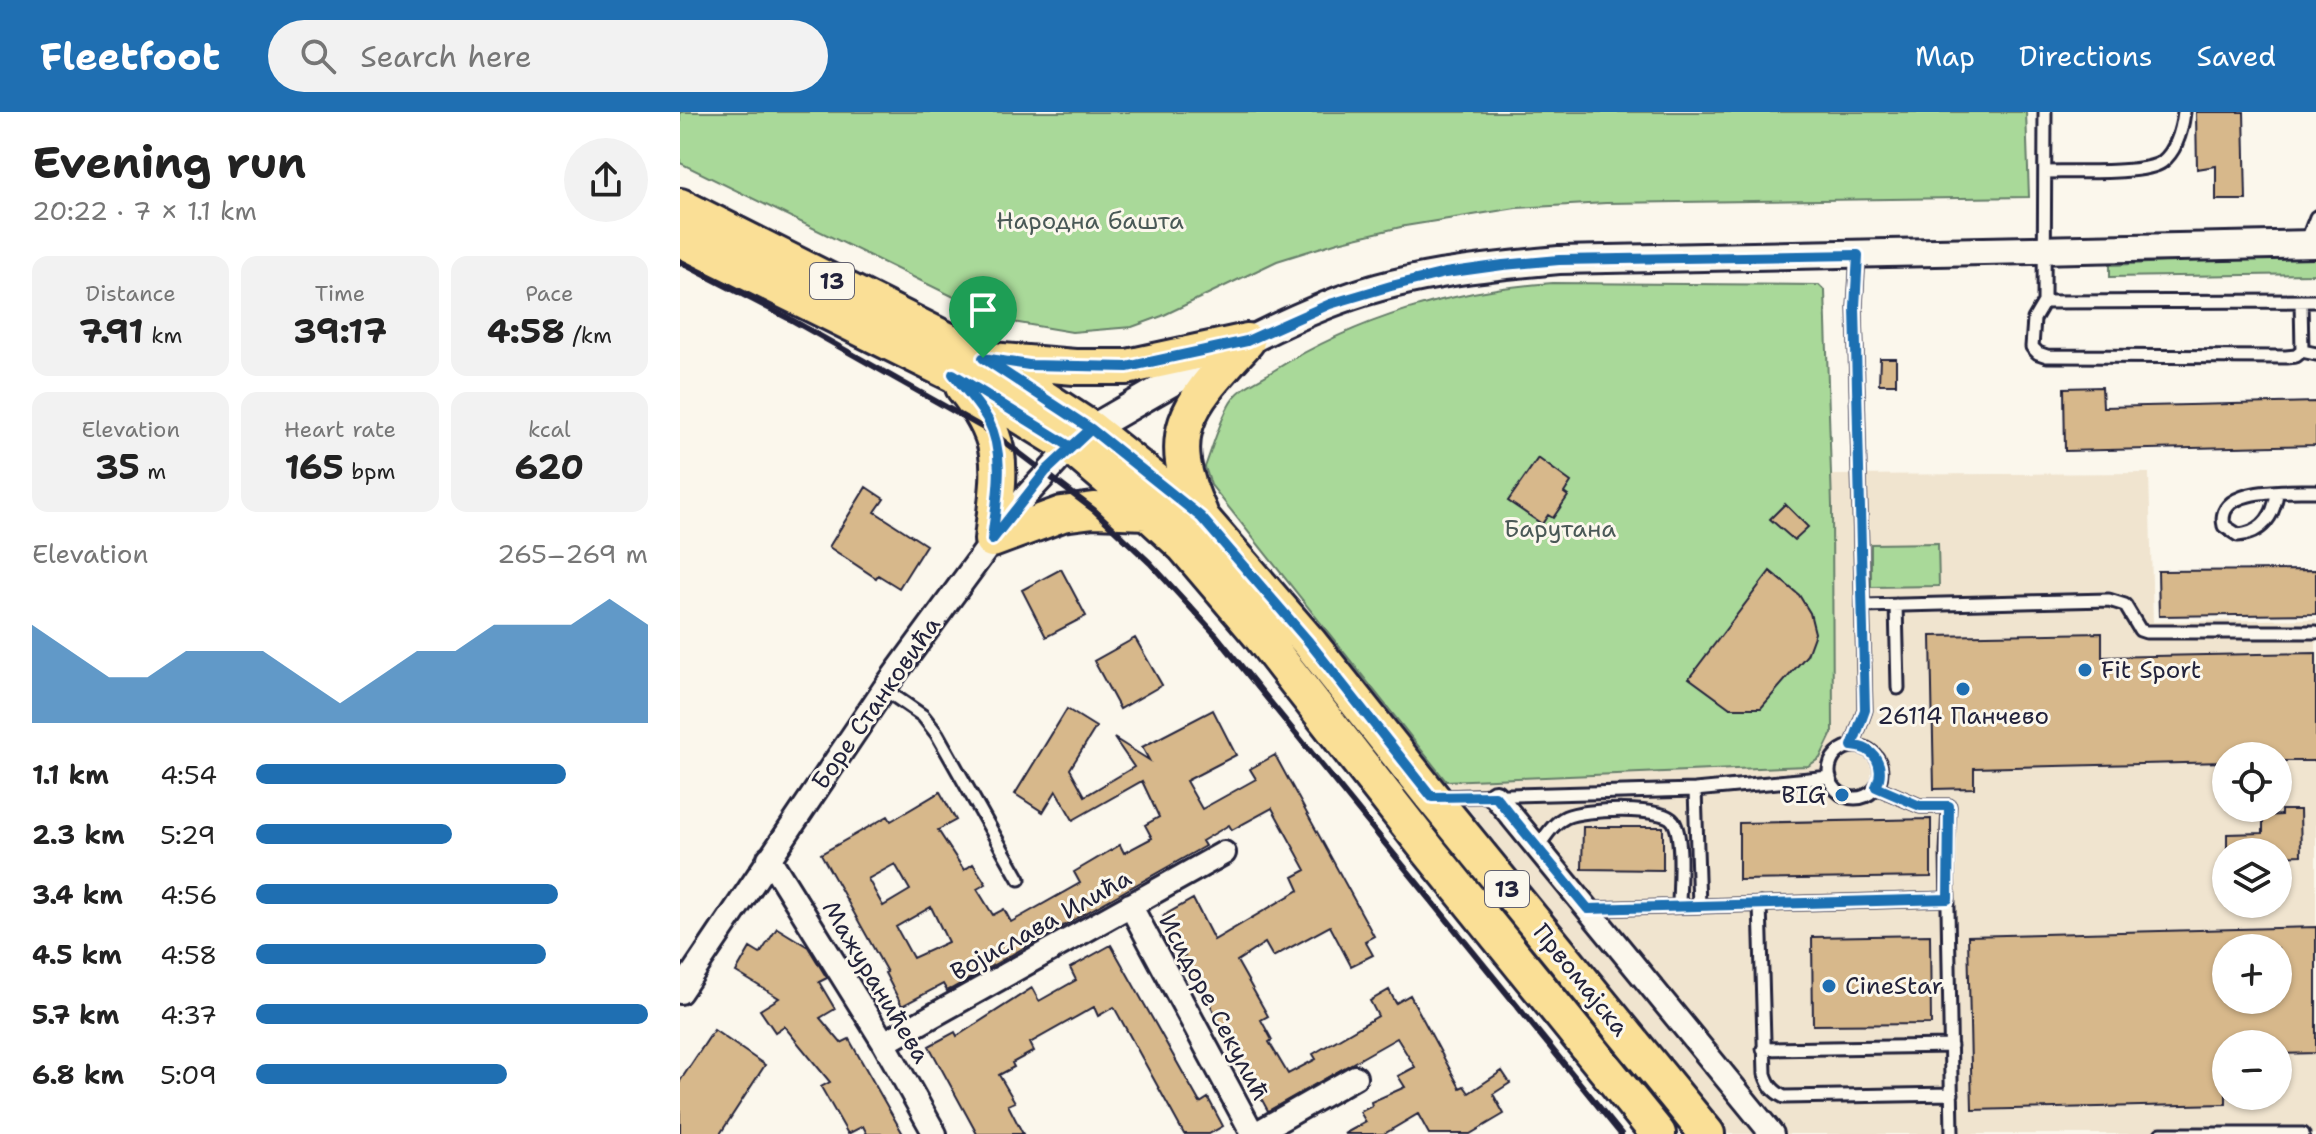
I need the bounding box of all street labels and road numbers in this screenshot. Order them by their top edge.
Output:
road number: 13 [810,263,854,299]
street label: Боре Станковића [804,610,948,796]
street label: Војислава Илића [945,862,1137,988]
road number: 13 [1485,871,1529,907]
street label: Мажуранићева [815,895,937,1069]
street label: Исидоре Секулић [1151,908,1277,1106]
street label: Првомајска [1526,917,1636,1043]

